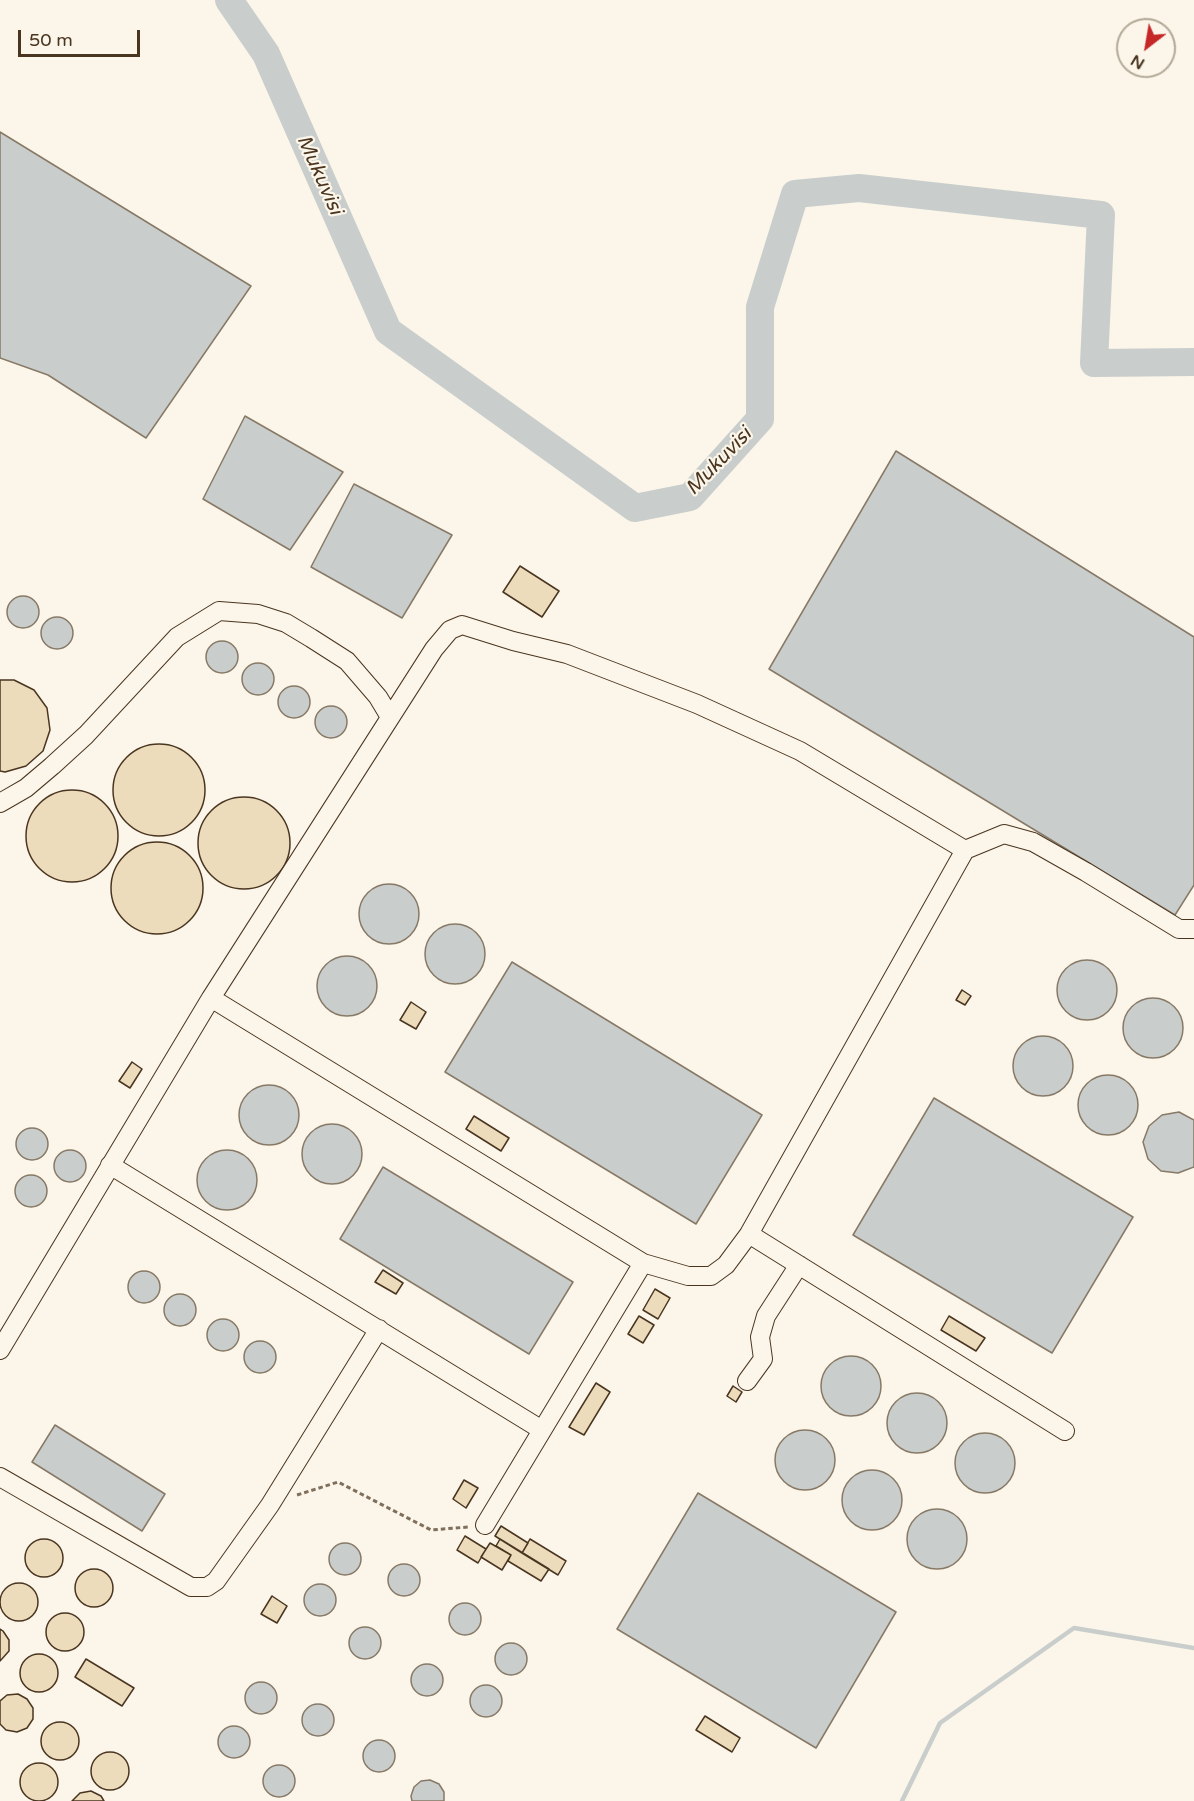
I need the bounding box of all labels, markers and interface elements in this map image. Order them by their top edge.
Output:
scale bar [21,18,142,56]
north arrow [1116,18,1176,78]
text: 50 m [29,29,73,51]
text: N [1127,50,1148,74]
water label: Mukuvisi [291,132,347,218]
water label: Mukuvisi [681,423,757,501]

